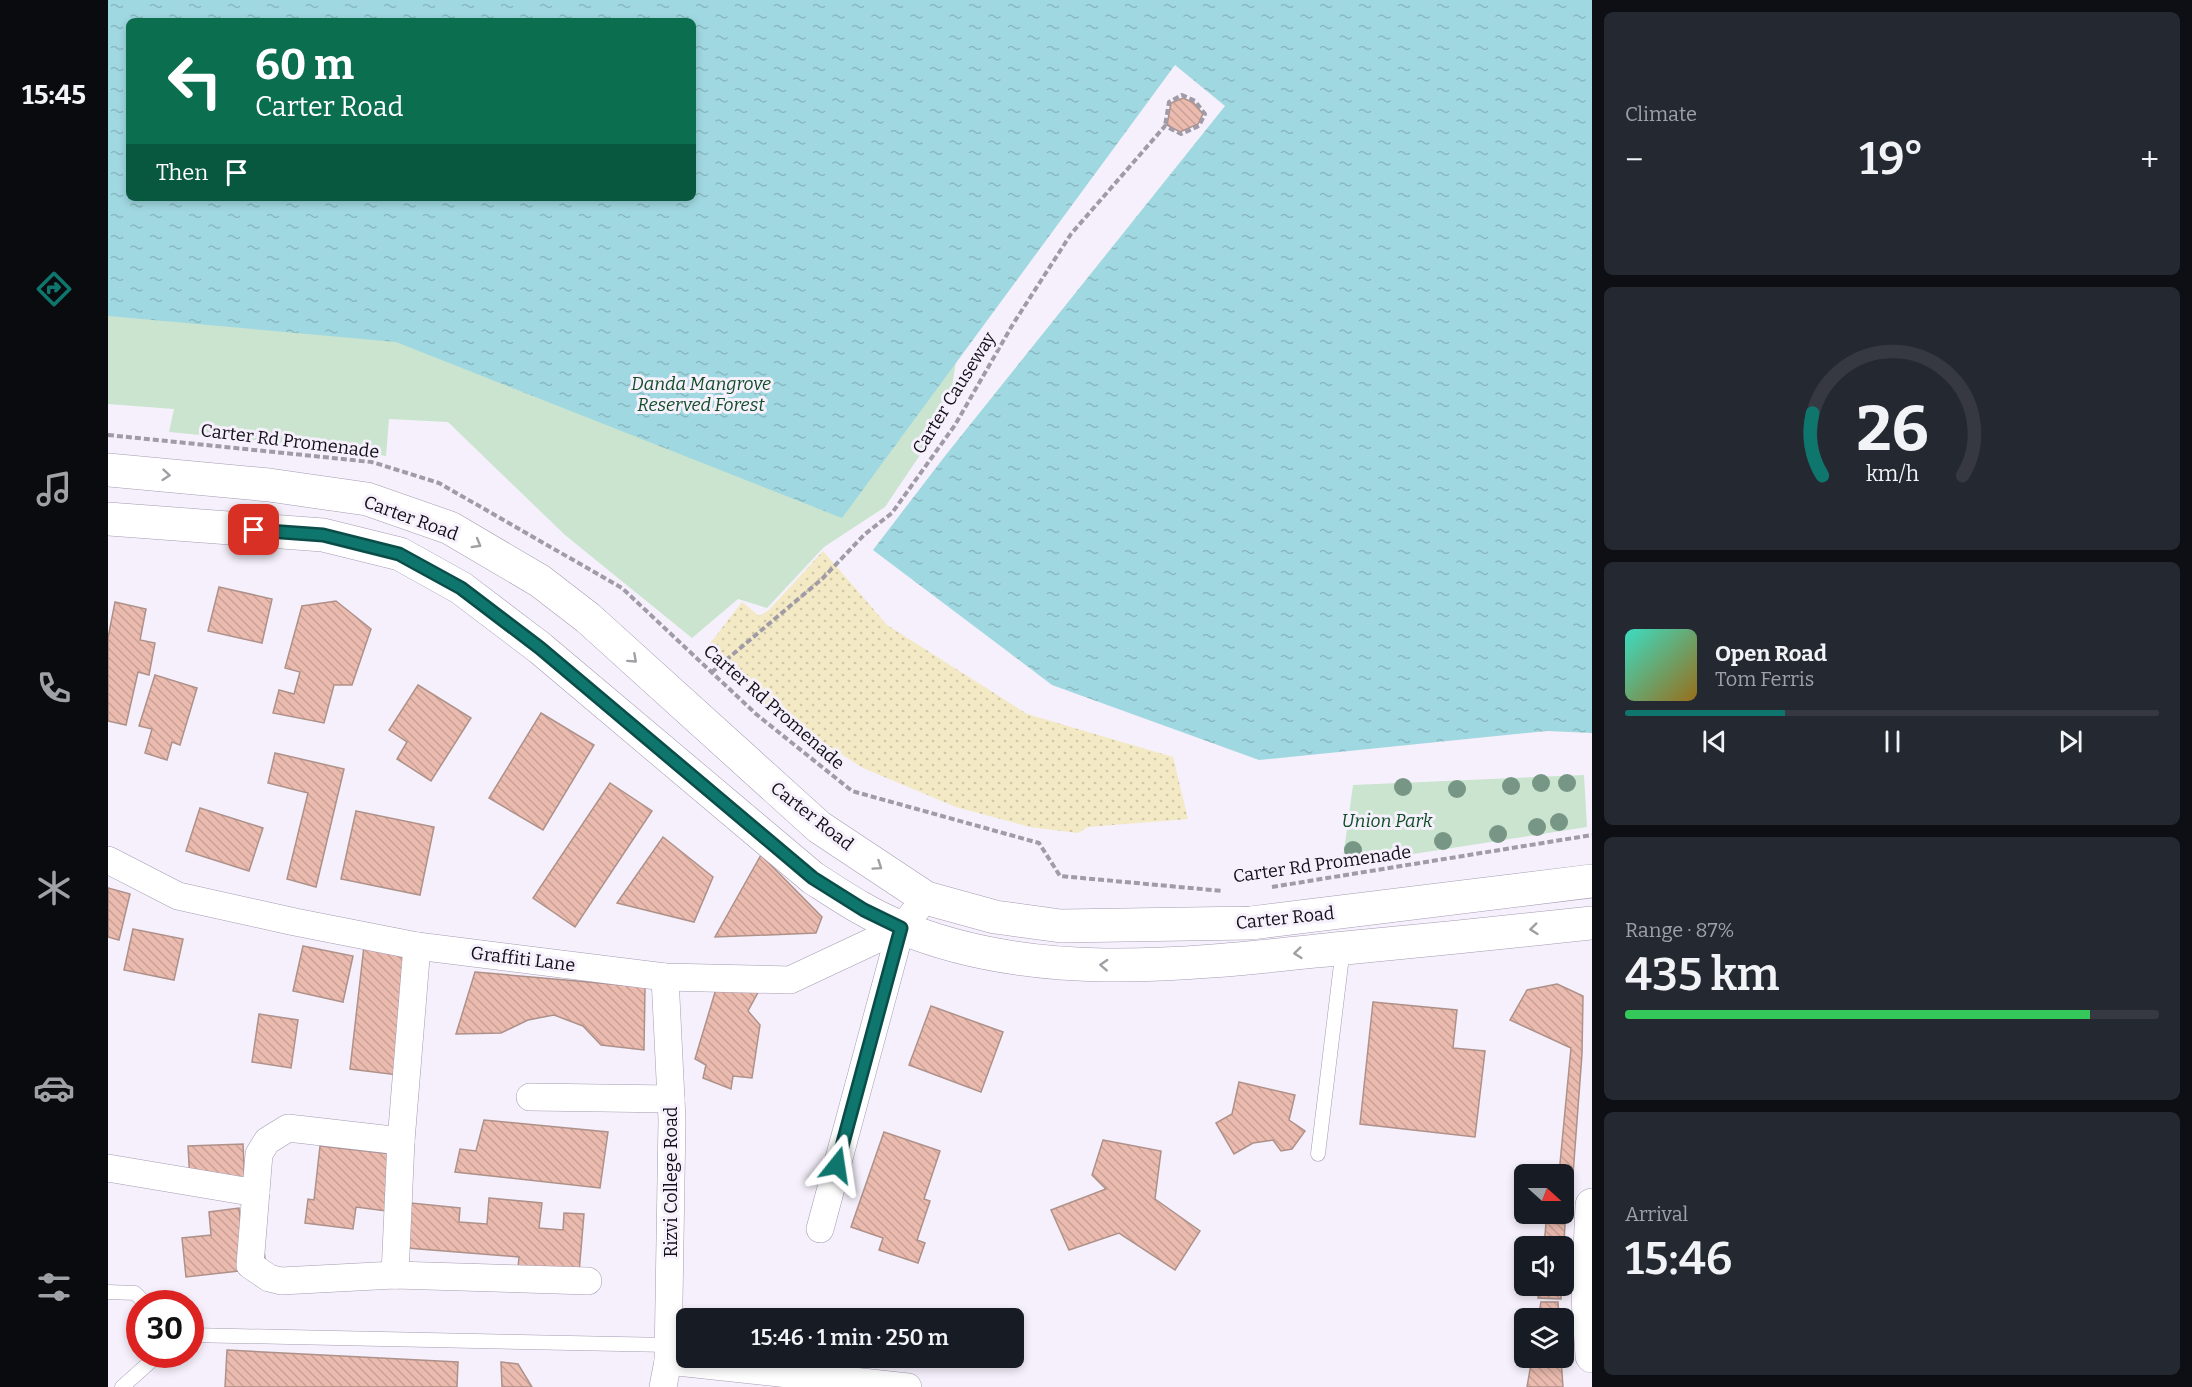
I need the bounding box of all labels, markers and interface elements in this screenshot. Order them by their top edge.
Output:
text: 60 m [255,40,354,90]
icon: left [156,42,234,120]
text: 15:45 [22,79,86,111]
text: Carter Road [255,91,404,123]
text: Climate [1625,102,1697,126]
text: 19° [1859,132,1924,186]
text: − [1625,140,1643,180]
text: + [2140,140,2159,180]
icon: arrive [220,156,253,189]
text: Then [156,159,208,186]
icon: directions [33,268,75,310]
street label: Carter Causeway [908,327,1001,458]
park label: Danda Mangrove Reserved Forest [631,373,771,416]
text: 26 [1856,392,1928,467]
street label: Carter Rd Promenade [199,419,381,463]
text: km/h [1865,461,1919,487]
icon: music [33,468,75,510]
one-way arrow [162,468,171,481]
street label: Carter Road [361,491,462,545]
pin [228,504,279,555]
icon: arrive [237,513,270,546]
one-way arrow [470,537,481,548]
street label: Carter Rd Promenade [699,640,849,774]
text: Open Road [1715,640,1827,667]
one-way arrow [626,652,637,663]
icon: phone [33,667,75,709]
text: Tom Ferris [1715,667,1814,691]
icon: previous [1698,725,1731,758]
icon: pause [1876,725,1909,758]
icon: next [2054,725,2087,758]
street label: Carter Road [766,777,858,855]
park label: Union Park [1342,810,1433,832]
street label: Carter Rd Promenade [1232,841,1412,887]
one-way arrow [871,859,882,870]
icon: climate [33,867,75,909]
street label: Carter Road [1235,902,1336,934]
text: Range · 87% [1625,918,1734,942]
one-way arrow [1529,922,1538,935]
street label: Graffiti Lane [469,942,577,976]
one-way arrow [1293,946,1303,959]
text: 435 km [1625,948,1779,1002]
one-way arrow [1099,958,1108,971]
icon: car [33,1067,75,1109]
street label: Rizvi College Road [660,1106,682,1257]
position arrow [805,1133,869,1197]
north arrow [1514,1164,1574,1224]
map controls [1514,1164,1574,1368]
text: Arrival [1625,1202,1688,1226]
text: 15:46 [1625,1232,1732,1286]
button: sound [1514,1236,1574,1296]
icon: filters [33,1266,75,1308]
speed limit sign: 30 [126,1290,204,1368]
button: layers [1514,1308,1574,1368]
text: 15:46 · 1 min · 250 m [751,1324,949,1351]

